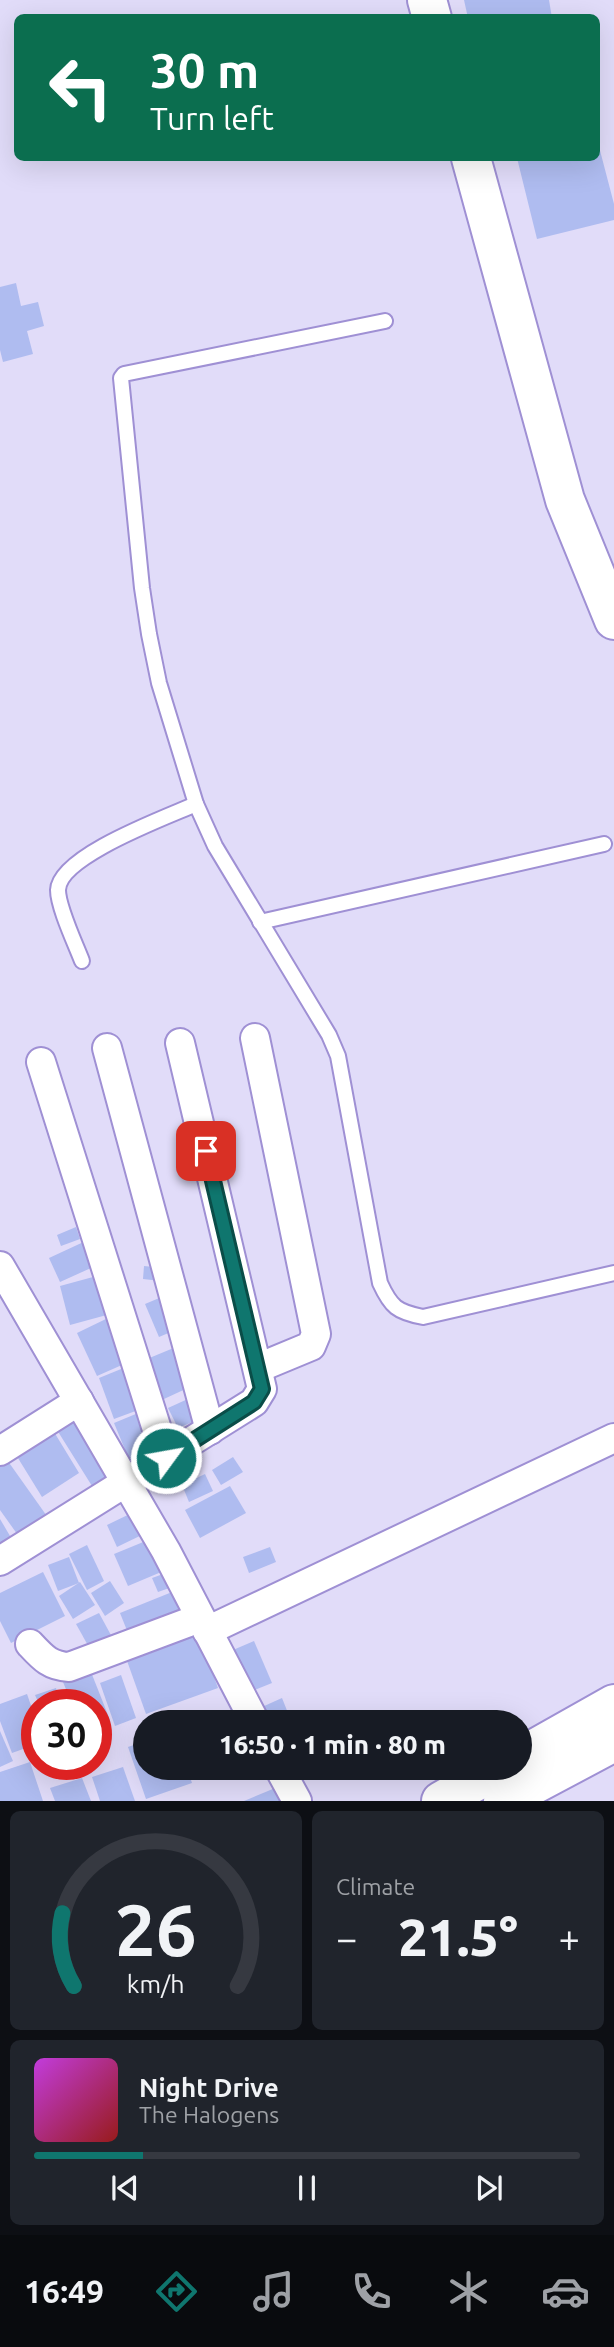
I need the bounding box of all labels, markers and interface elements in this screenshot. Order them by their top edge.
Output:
icon: left [35,42,126,133]
text: 30 m [150,42,259,97]
text: Turn left [150,100,274,136]
pin [176,1121,236,1181]
icon: arrive [187,1132,225,1170]
position arrow [129,1421,203,1495]
speed limit sign: 30 [21,1689,112,1780]
text: 16:50 · 1 min · 80 m [219,1730,446,1759]
text: Climate [336,1874,415,1899]
text: 26 [115,1889,197,1971]
text: 21.5° [398,1908,518,1966]
text: − [336,1917,357,1959]
text: + [559,1917,580,1959]
text: km/h [127,1970,185,1998]
text: Night Drive [139,2073,279,2102]
text: The Halogens [139,2102,279,2127]
icon: previous [106,2169,144,2207]
icon: pause [288,2169,326,2207]
icon: next [470,2169,508,2207]
icon: directions [152,2267,201,2316]
icon: music [249,2267,298,2316]
icon: phone [347,2267,396,2316]
icon: climate [444,2267,493,2316]
icon: car [541,2267,590,2316]
text: 16:49 [24,2273,104,2309]

